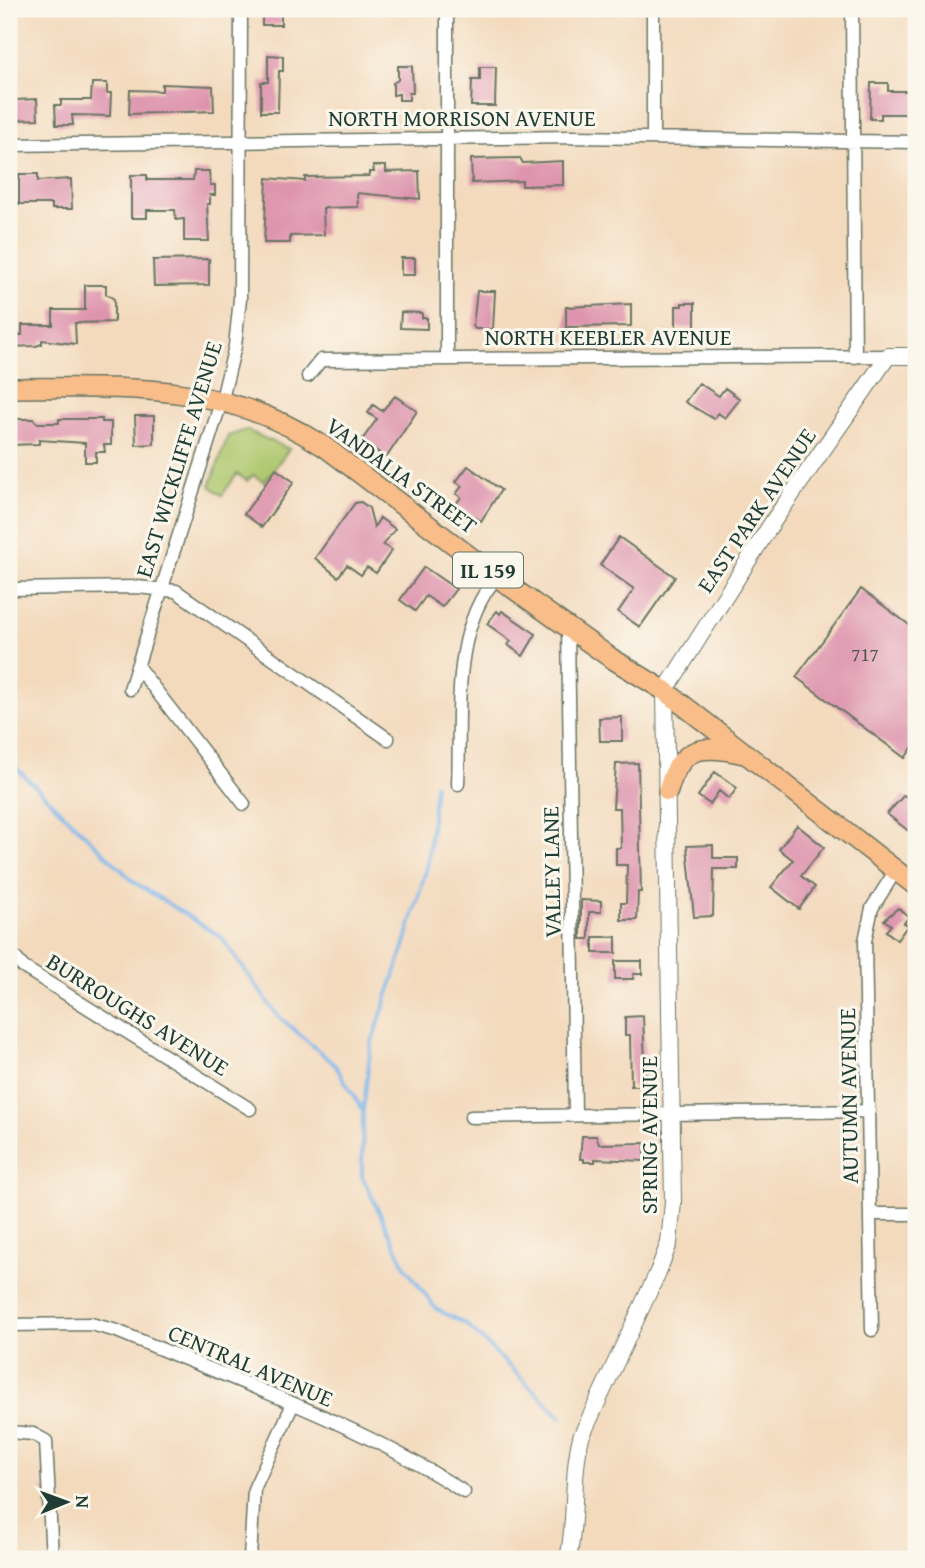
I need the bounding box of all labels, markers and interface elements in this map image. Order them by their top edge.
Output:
street label: NORTH MORRISON AVENUE [328,101,596,134]
street label: NORTH KEEBLER AVENUE [485,320,731,353]
street label: EAST WICKLIFFE AVENUE [126,337,230,581]
street label: VANDALIA STREET [320,409,485,541]
street label: EAST PARK AVENUE [689,421,823,599]
road number: IL 159 [453,552,523,588]
house number: 717 [851,640,879,668]
street label: VALLEY LANE [533,806,569,938]
street label: BURROUGHS AVENUE [40,944,236,1084]
street label: AUTUMN AVENUE [830,1008,866,1184]
street label: SPRING AVENUE [632,1056,665,1214]
street label: CENTRAL AVENUE [163,1315,339,1415]
north arrow [32,1466,102,1536]
text: N [69,1495,97,1509]

